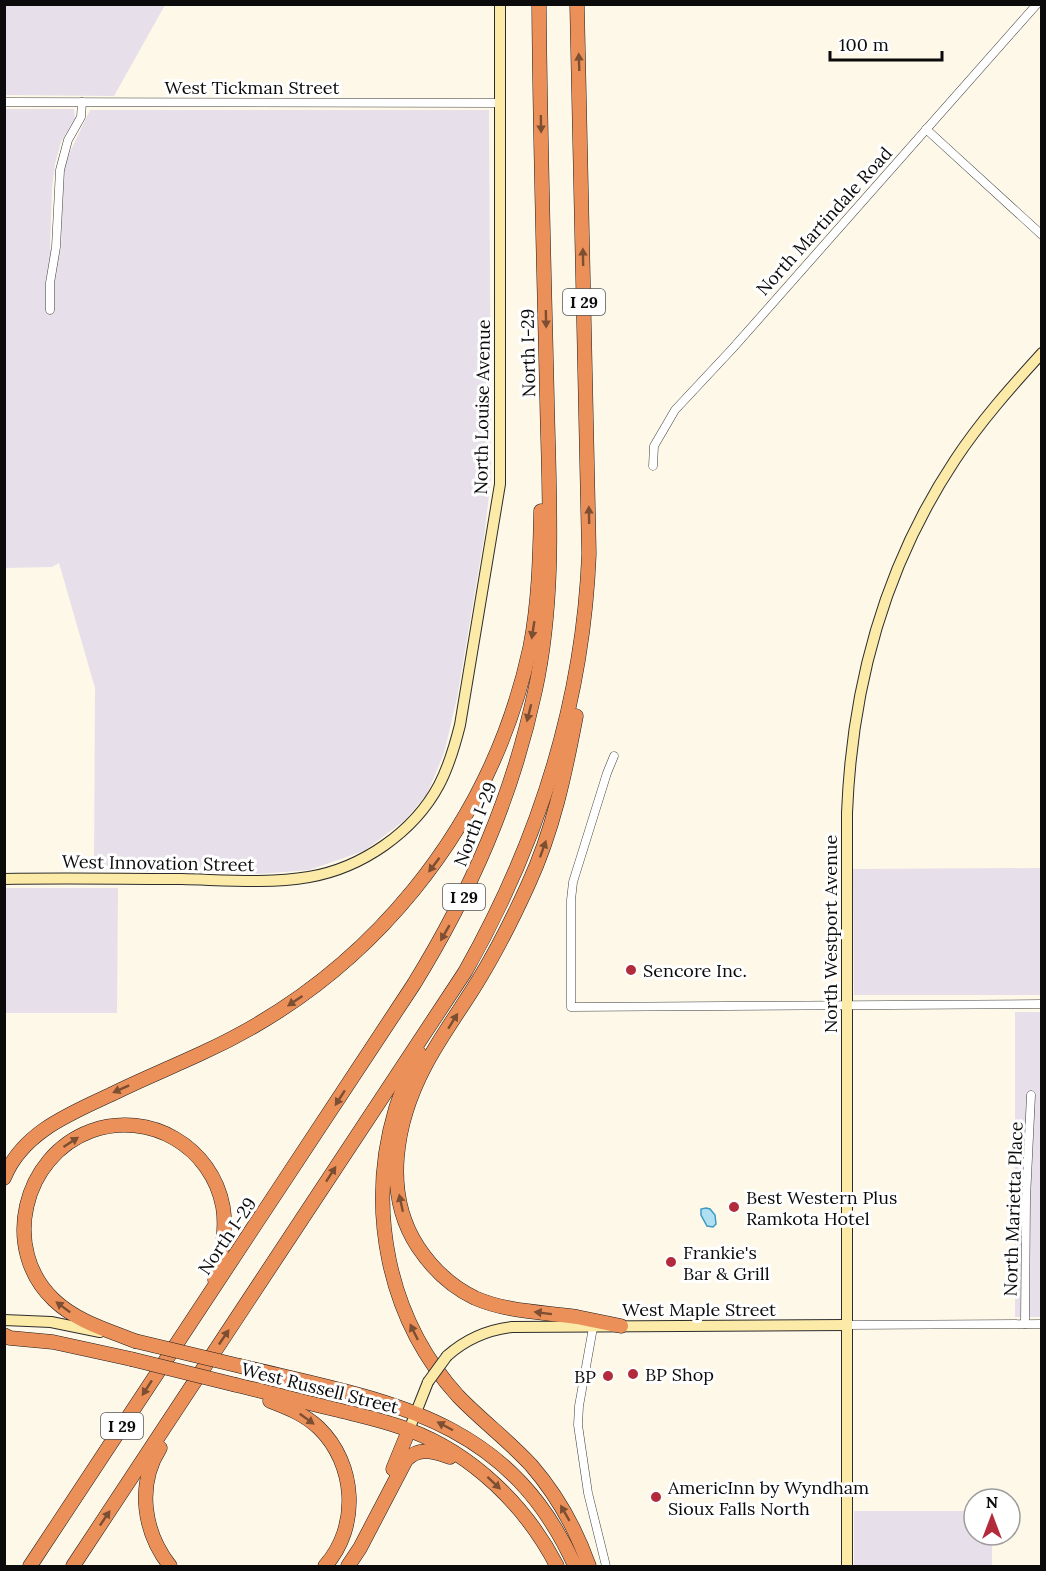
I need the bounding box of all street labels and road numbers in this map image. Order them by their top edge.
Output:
street label: West Tickman Street [165,76,339,99]
street label: North Martindale Road [751,142,897,300]
road number: I 29 [563,289,605,315]
street label: North I-29 [516,309,540,397]
street label: North Louise Avenue [469,319,495,495]
street label: North I-29 [448,779,502,869]
street label: North Westport Avenue [819,834,842,1033]
street label: West Innovation Street [62,850,254,876]
road number: I 29 [443,884,485,910]
street label: North Marietta Place [998,1121,1028,1297]
street label: North I-29 [193,1193,261,1279]
street label: West Maple Street [622,1298,776,1321]
street label: West Russell Street [239,1357,401,1419]
road number: I 29 [101,1413,143,1439]

